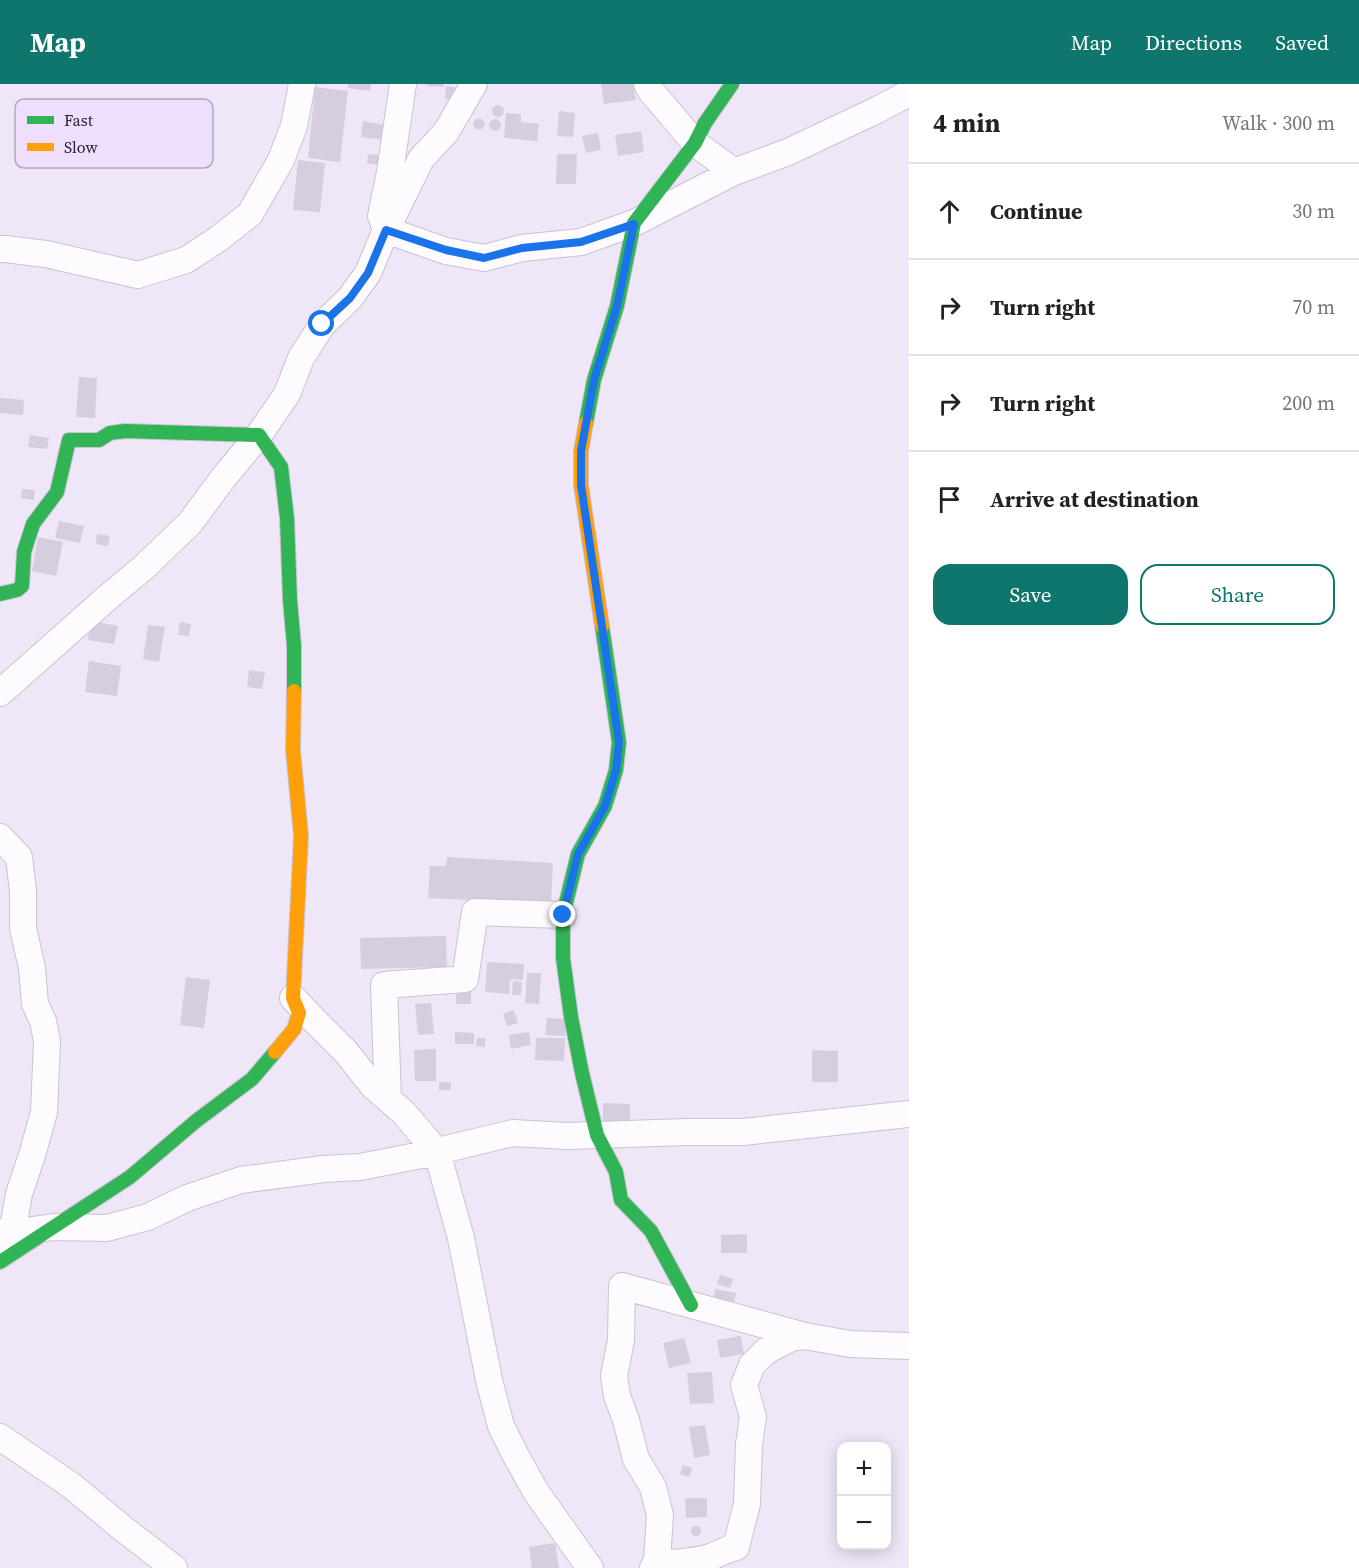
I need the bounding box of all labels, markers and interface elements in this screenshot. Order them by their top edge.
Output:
text: Map [30,23,86,61]
text: Map [1071,28,1112,57]
text: Directions [1145,28,1242,57]
text: Saved [1275,28,1329,57]
legend [15,99,213,168]
text: 4 min [933,105,1000,141]
text: Fast [64,109,94,131]
text: Walk · 300 m [1222,109,1335,137]
text: Slow [64,136,99,158]
icon: ahead [933,195,966,228]
text: Continue [990,196,1083,226]
text: 30 m [1292,197,1335,225]
icon: right [933,291,966,324]
text: Turn right [990,292,1095,322]
text: 70 m [1292,293,1335,321]
route start [308,310,334,336]
icon: right [933,387,966,420]
text: Turn right [990,388,1095,418]
text: 200 m [1282,389,1335,417]
icon: arrive [933,483,966,516]
text: Arrive at destination [990,484,1199,514]
button: Save [933,564,1128,625]
button: Share [1140,564,1335,625]
route end [549,901,575,927]
map controls [837,1442,891,1550]
button: + [837,1442,891,1496]
button: − [837,1496,891,1550]

